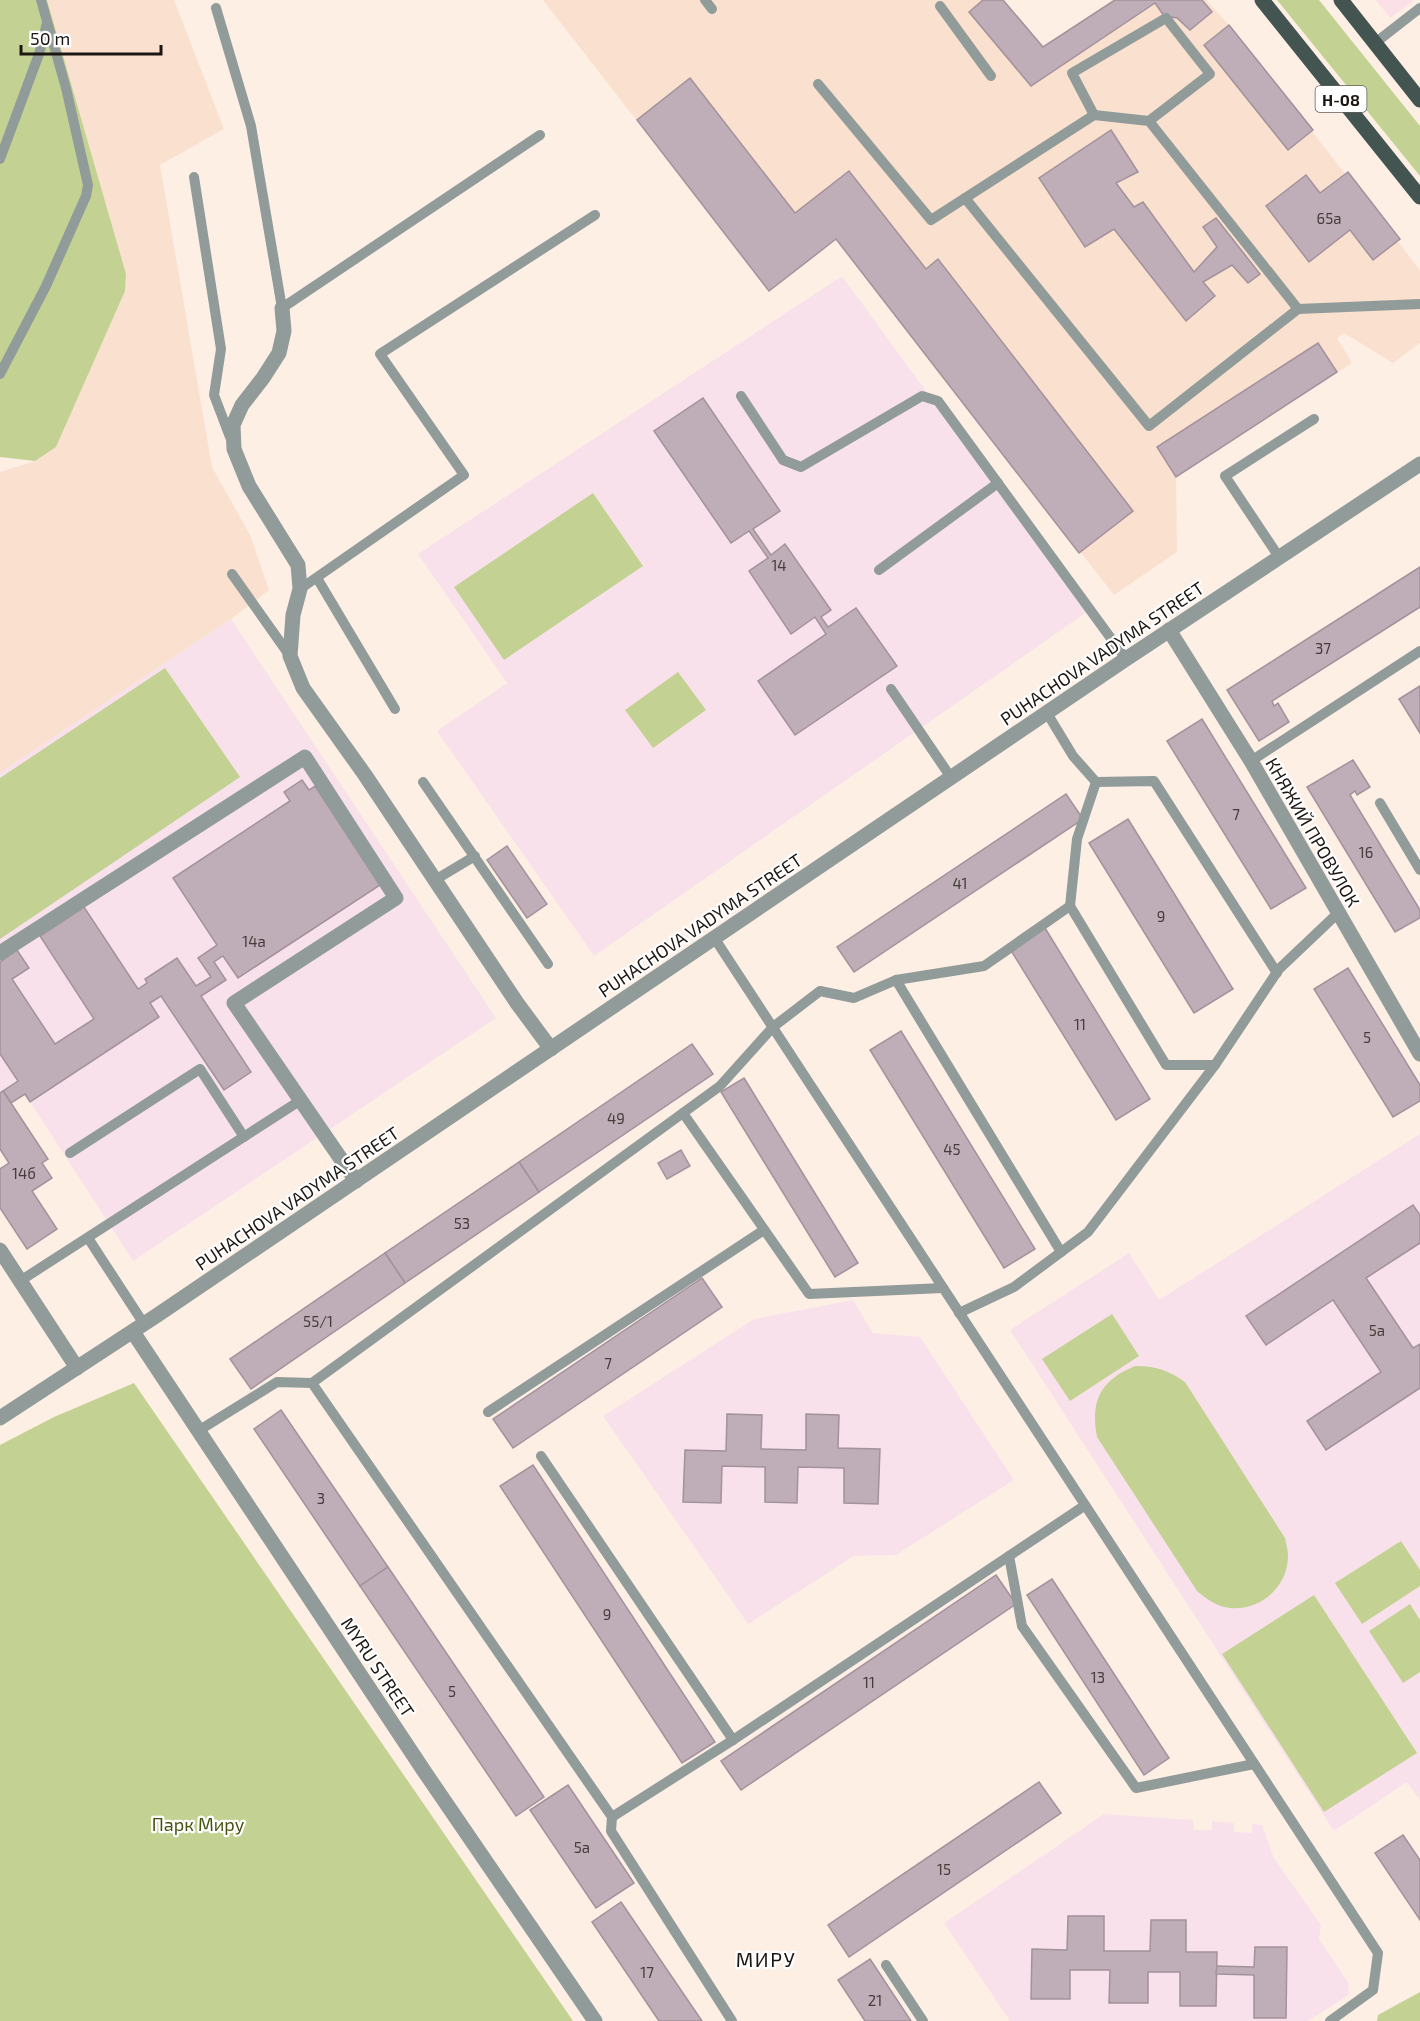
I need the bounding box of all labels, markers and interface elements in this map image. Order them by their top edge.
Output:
scale bar [21,18,160,56]
text: 50 m [30,27,70,49]
road number: Н-08 [1316,86,1366,112]
house number: 65а [1317,209,1341,227]
house number: 14 [771,556,787,574]
street label: PUHACHOVA VADYMA STREET [996,576,1208,729]
house number: 37 [1315,639,1331,657]
street label: КНЯЖИЙ ПРОВУЛОК [1261,753,1365,911]
house number: 7 [1232,805,1240,823]
house number: 16 [1359,843,1373,861]
street label: PUHACHOVA VADYMA STREET [594,848,806,1001]
house number: 41 [952,874,968,892]
house number: 9 [1157,907,1165,925]
house number: 14а [242,932,266,950]
house number: 11 [1074,1015,1086,1033]
house number: 5 [1363,1028,1371,1046]
house number: 49 [607,1109,625,1127]
street label: PUHACHOVA VADYMA STREET [191,1121,403,1274]
house number: 45 [943,1140,961,1158]
house number: 14б [12,1164,36,1182]
house number: 53 [454,1214,470,1232]
house number: 55/1 [303,1312,333,1330]
house number: 5а [1369,1321,1385,1339]
house number: 7 [604,1354,612,1372]
house number: 3 [317,1489,325,1507]
house number: 9 [603,1605,611,1623]
street label: MYRU STREET [337,1613,420,1721]
house number: 13 [1091,1668,1105,1686]
house number: 11 [863,1673,875,1691]
house number: 5 [448,1682,456,1700]
park label: Парк Миру [152,1813,245,1835]
house number: 5а [574,1838,590,1856]
house number: 15 [937,1860,951,1878]
district label: МИРУ [736,1947,796,1971]
house number: 17 [640,1963,654,1981]
house number: 21 [868,1991,882,2009]

